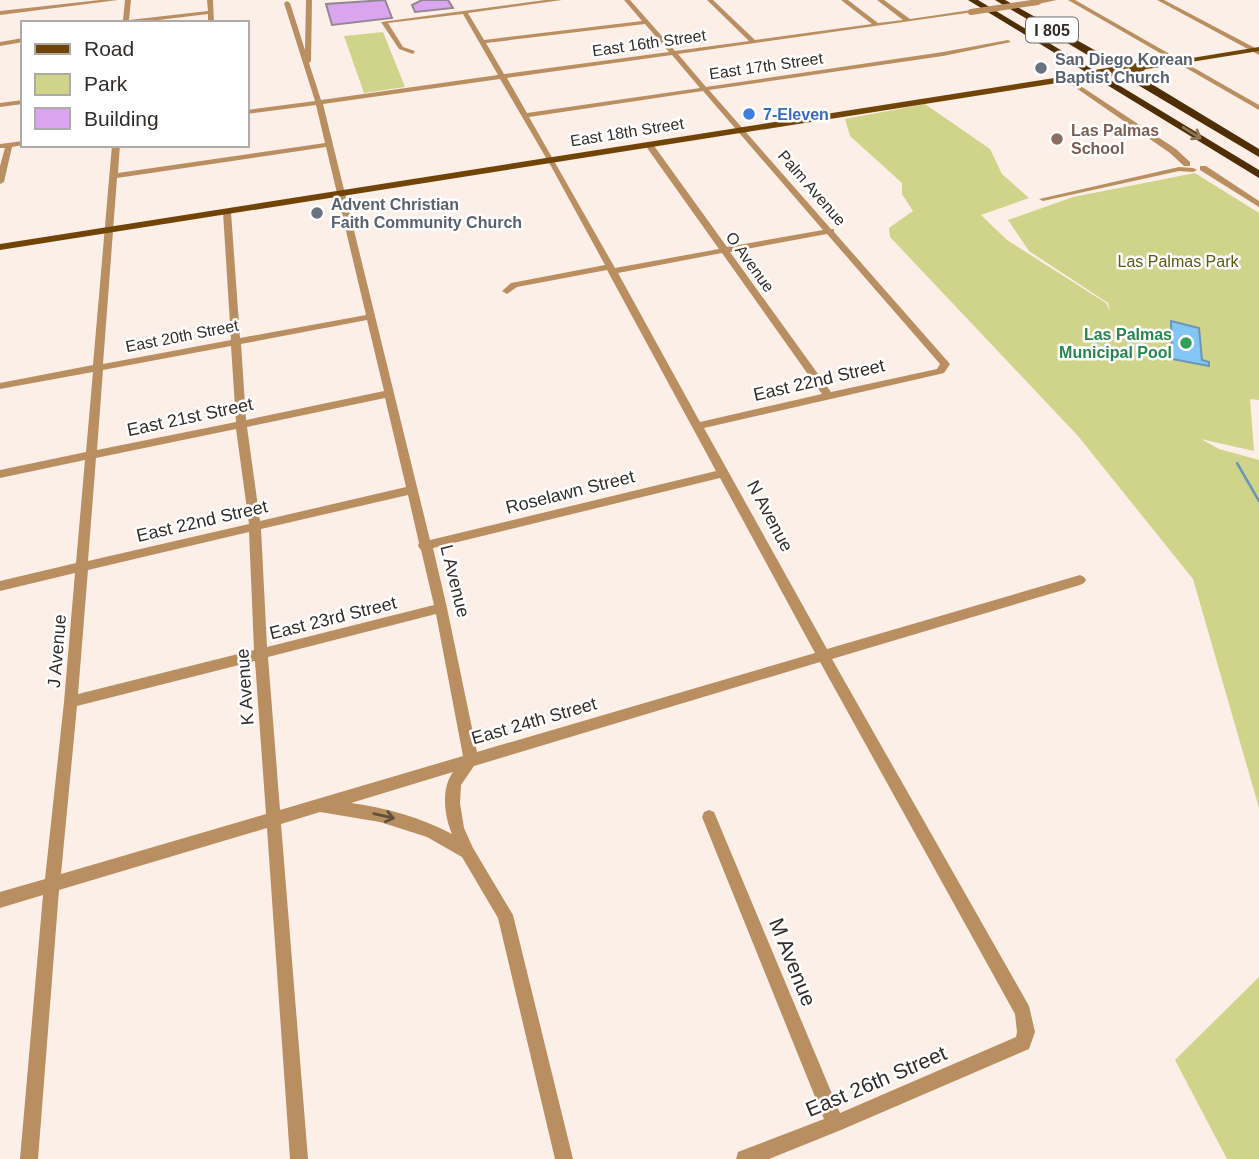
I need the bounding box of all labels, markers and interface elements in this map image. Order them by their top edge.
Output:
road number: I 805 [1026,18,1078,42]
legend [21,21,248,147]
street label: East 16th Street [591,27,708,59]
text: Road [84,37,134,60]
street label: East 17th Street [708,50,825,82]
place label: San Diego Korean Baptist Church [1055,51,1193,86]
marker: San Diego Korean Baptist Church [1033,60,1049,76]
text: Park [84,72,128,95]
marker: 7-Eleven [741,106,757,122]
place label: 7-Eleven [763,106,829,123]
text: Building [84,107,159,130]
street label: East 18th Street [569,115,686,149]
place label: Las Palmas School [1071,122,1159,157]
one-way arrow [1181,127,1201,141]
marker: Las Palmas School [1049,131,1065,147]
street label: Palm Avenue [775,147,849,229]
place label: Advent Christian Faith Community Church [331,196,522,231]
marker: Advent Christian Faith Community Church [309,205,325,221]
street label: O Avenue [723,229,778,295]
park label: Las Palmas Park [1118,253,1239,270]
street label: East 20th Street [124,317,240,355]
place label: Las Palmas Municipal Pool [1059,326,1172,361]
marker: Las Palmas Municipal Pool [1178,335,1194,351]
street label: East 22nd Street [751,355,887,405]
street label: East 21st Street [125,394,255,440]
street label: Roselawn Street [504,466,636,518]
street label: N Avenue [743,477,797,555]
street label: East 22nd Street [134,496,270,546]
street label: L Avenue [436,543,474,619]
street label: East 23rd Street [267,593,399,643]
street label: J Avenue [44,613,70,689]
street label: K Avenue [232,648,258,726]
street label: East 24th Street [469,694,599,748]
one-way arrow [372,809,395,823]
street label: M Avenue [765,915,821,1009]
street label: East 26th Street [802,1041,950,1121]

